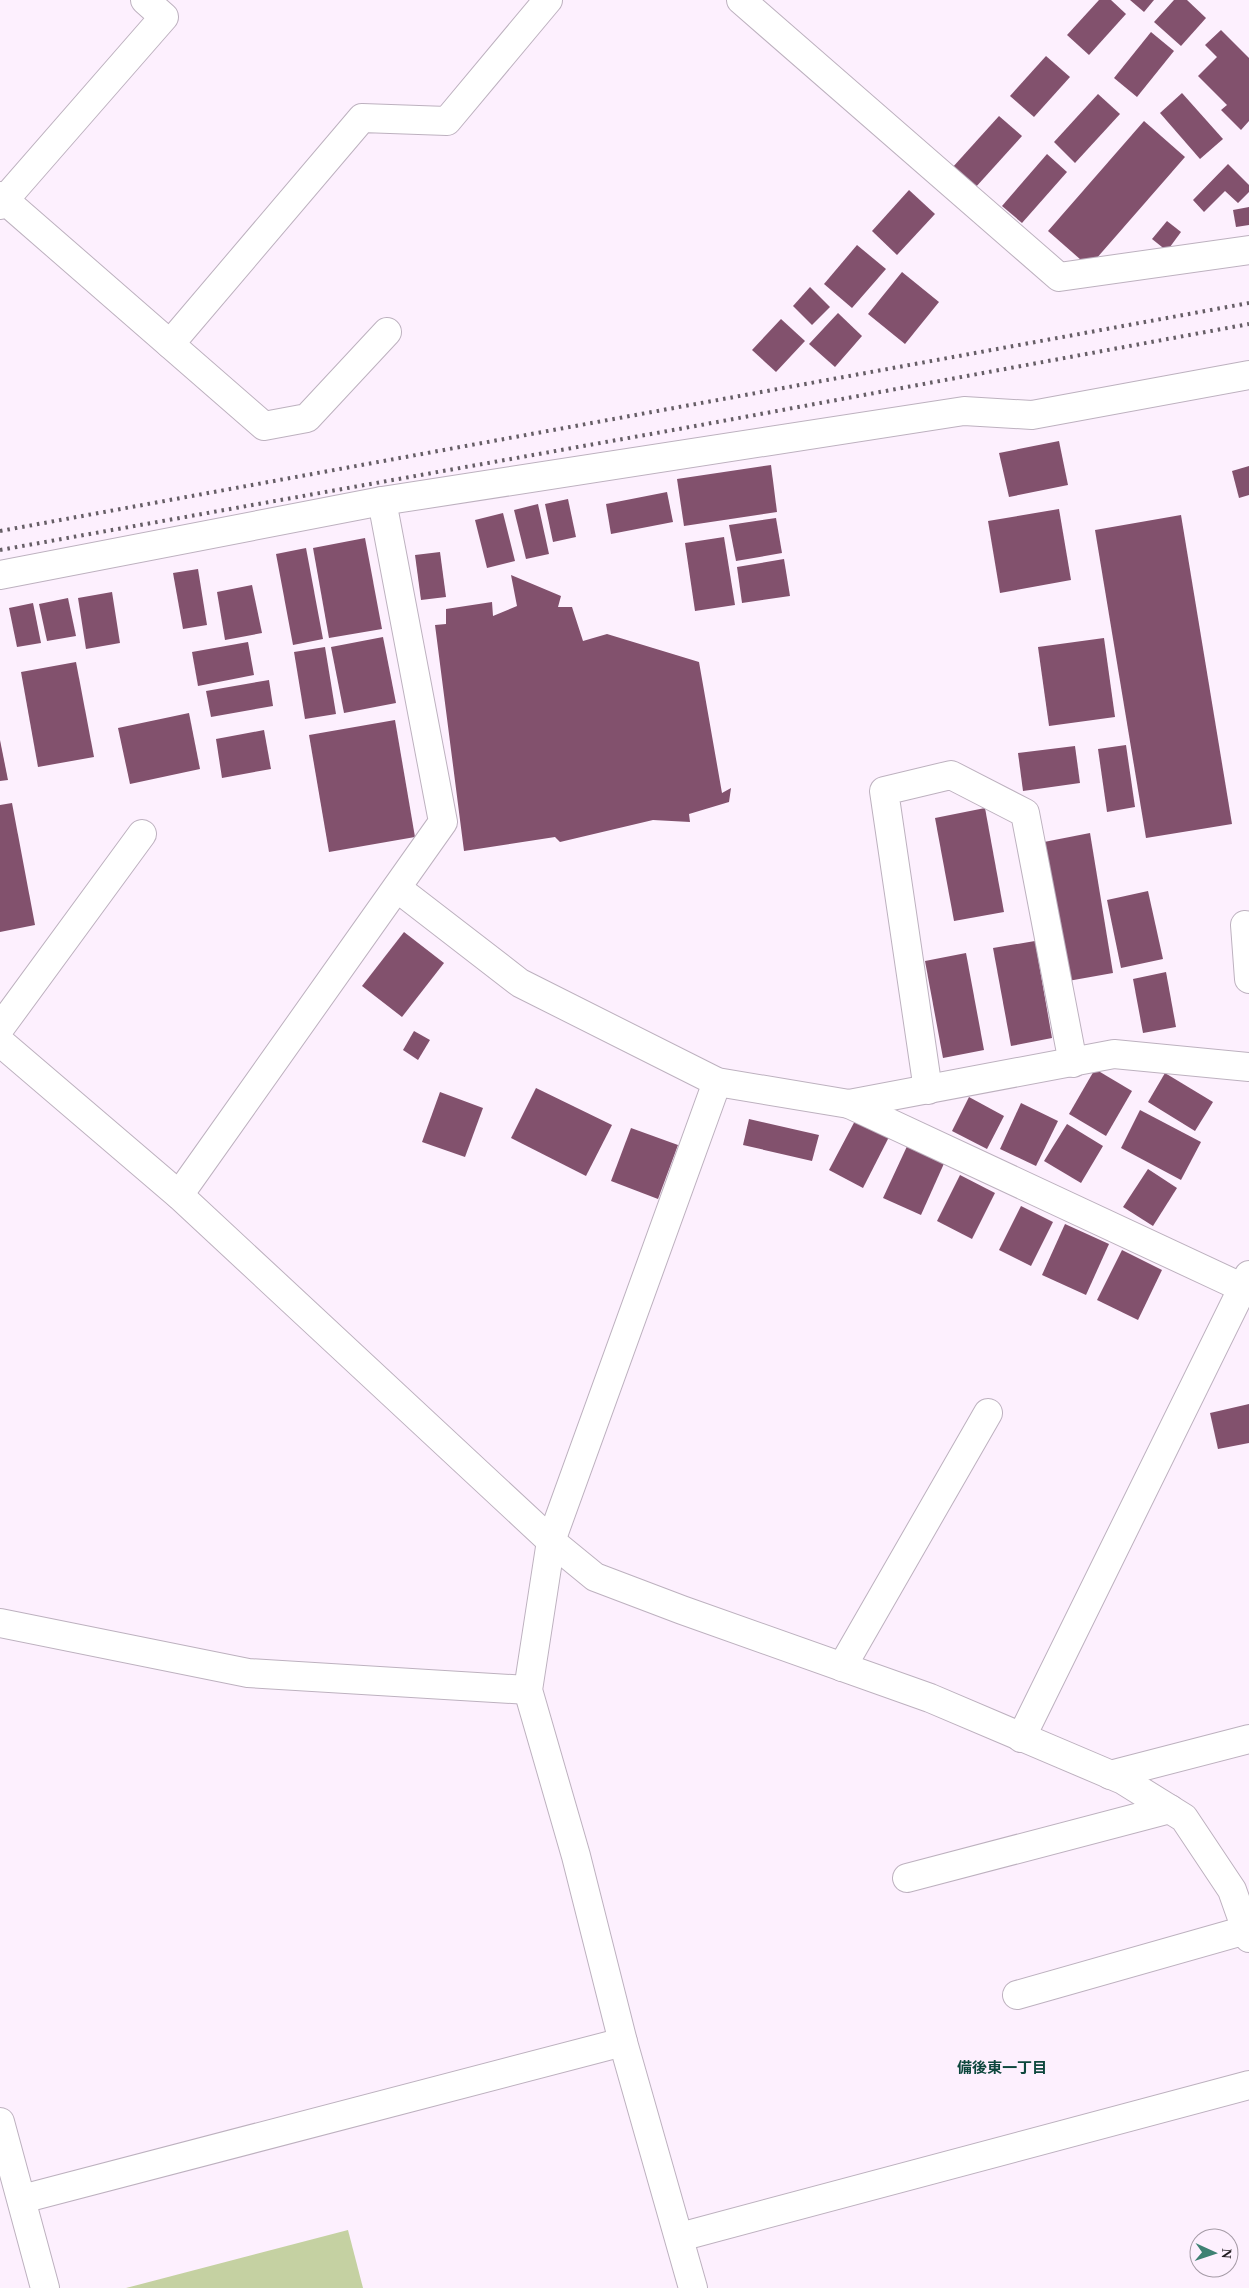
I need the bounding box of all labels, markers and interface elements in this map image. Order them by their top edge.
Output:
district label: 備後東一丁目 [957,2060,1047,2076]
north arrow [1189,2228,1239,2278]
text: N [1219,2248,1234,2259]

